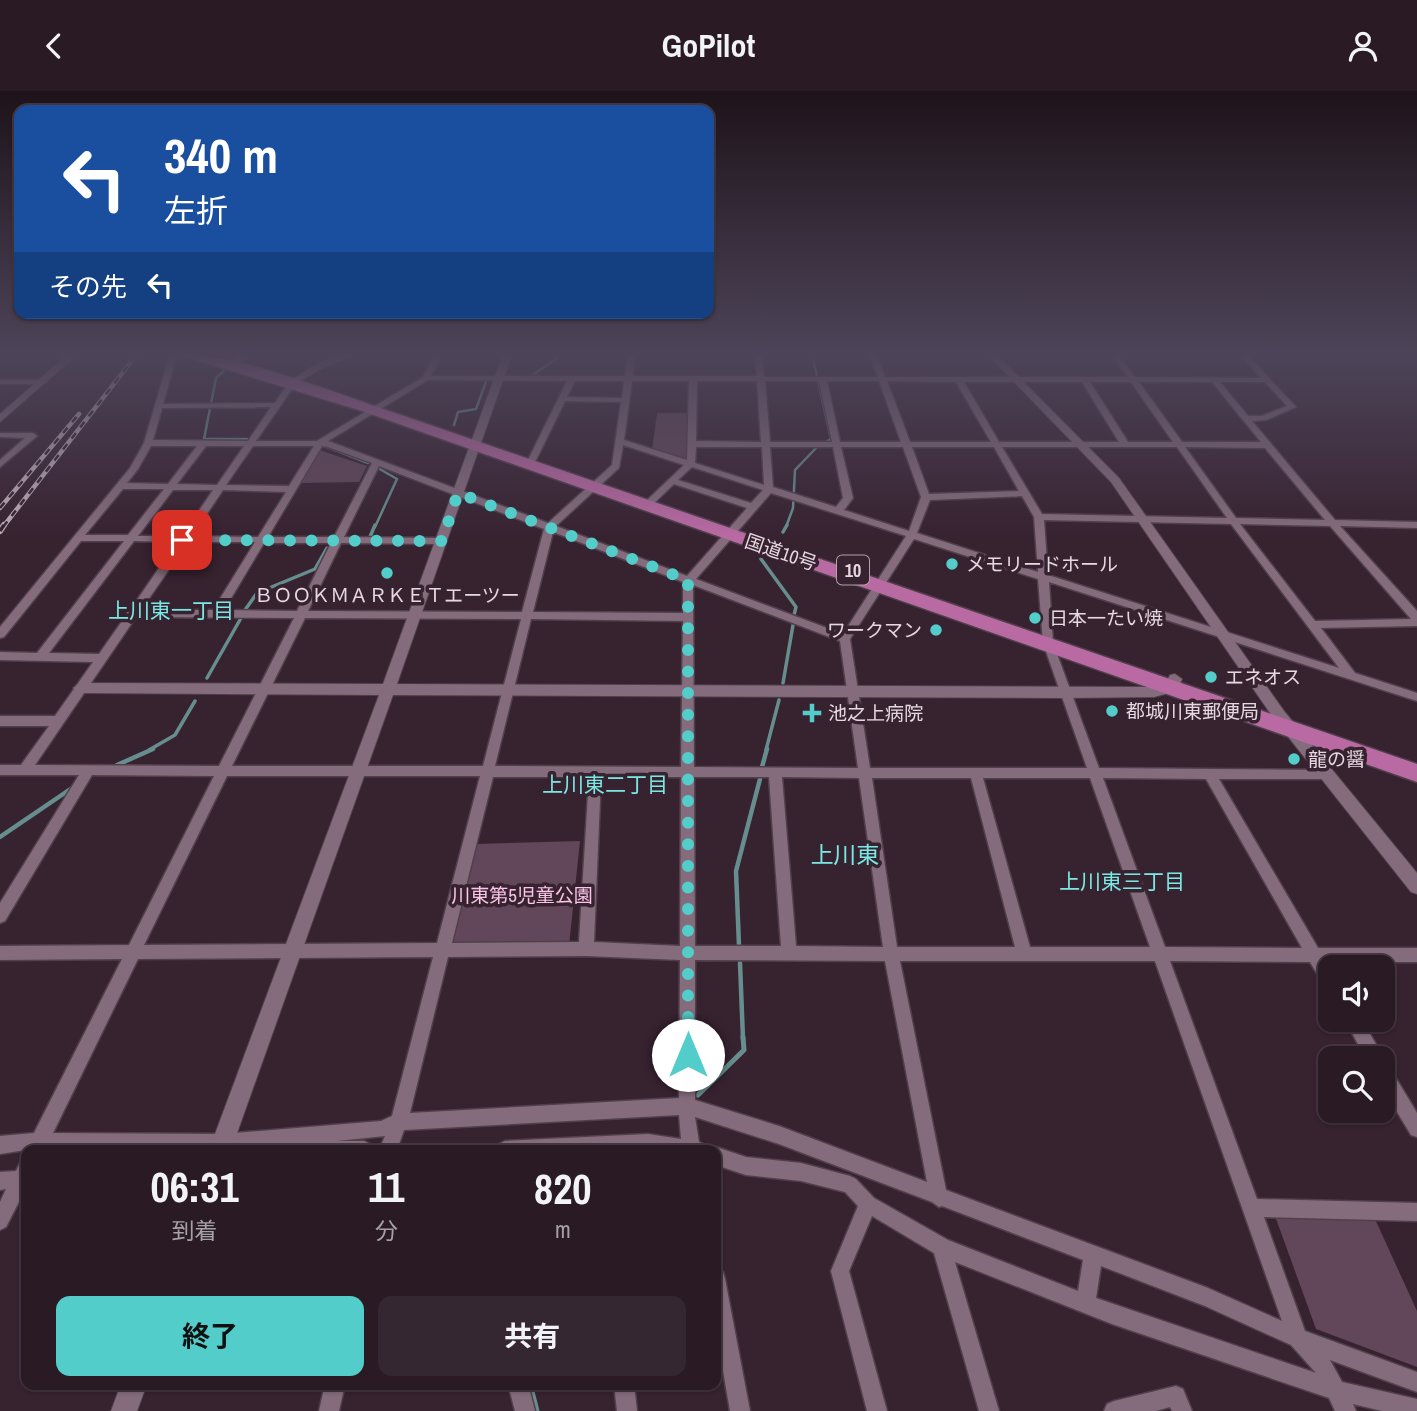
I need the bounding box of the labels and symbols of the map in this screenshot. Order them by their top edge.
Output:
pin [152,510,212,570]
street label: 国道10号 [742,528,820,576]
place label: メモリードホール [966,551,1118,577]
road number: 10 [837,555,869,585]
marker: メモリードホール [944,556,960,572]
marker: ＢＯＯＫＭＡＲＫＥＴエーツー [379,565,395,581]
place label: ＢＯＯＫＭＡＲＫＥＴエーツー [254,582,520,608]
district label: 上川東一丁目 [108,596,234,625]
place label: 日本一たい焼 [1049,605,1163,631]
marker: 日本一たい焼 [1027,610,1043,626]
place label: ワークマン [827,617,922,643]
marker: ワークマン [928,622,944,638]
place label: エネオス [1225,664,1301,690]
marker: エネオス [1203,669,1219,685]
place label: 都城川東郵便局 [1126,698,1259,724]
place label: 池之上病院 [828,700,923,726]
marker: 池之上病院 [802,703,822,723]
marker: 都城川東郵便局 [1104,703,1120,719]
place label: 龍の醤 [1308,746,1365,772]
marker: 龍の醤 [1286,751,1302,767]
district label: 上川東二丁目 [542,770,668,799]
district label: 上川東 [811,839,880,870]
district label: 上川東三丁目 [1059,867,1185,896]
park label: 川東第5児童公園 [451,882,593,908]
position arrow [651,1018,725,1092]

